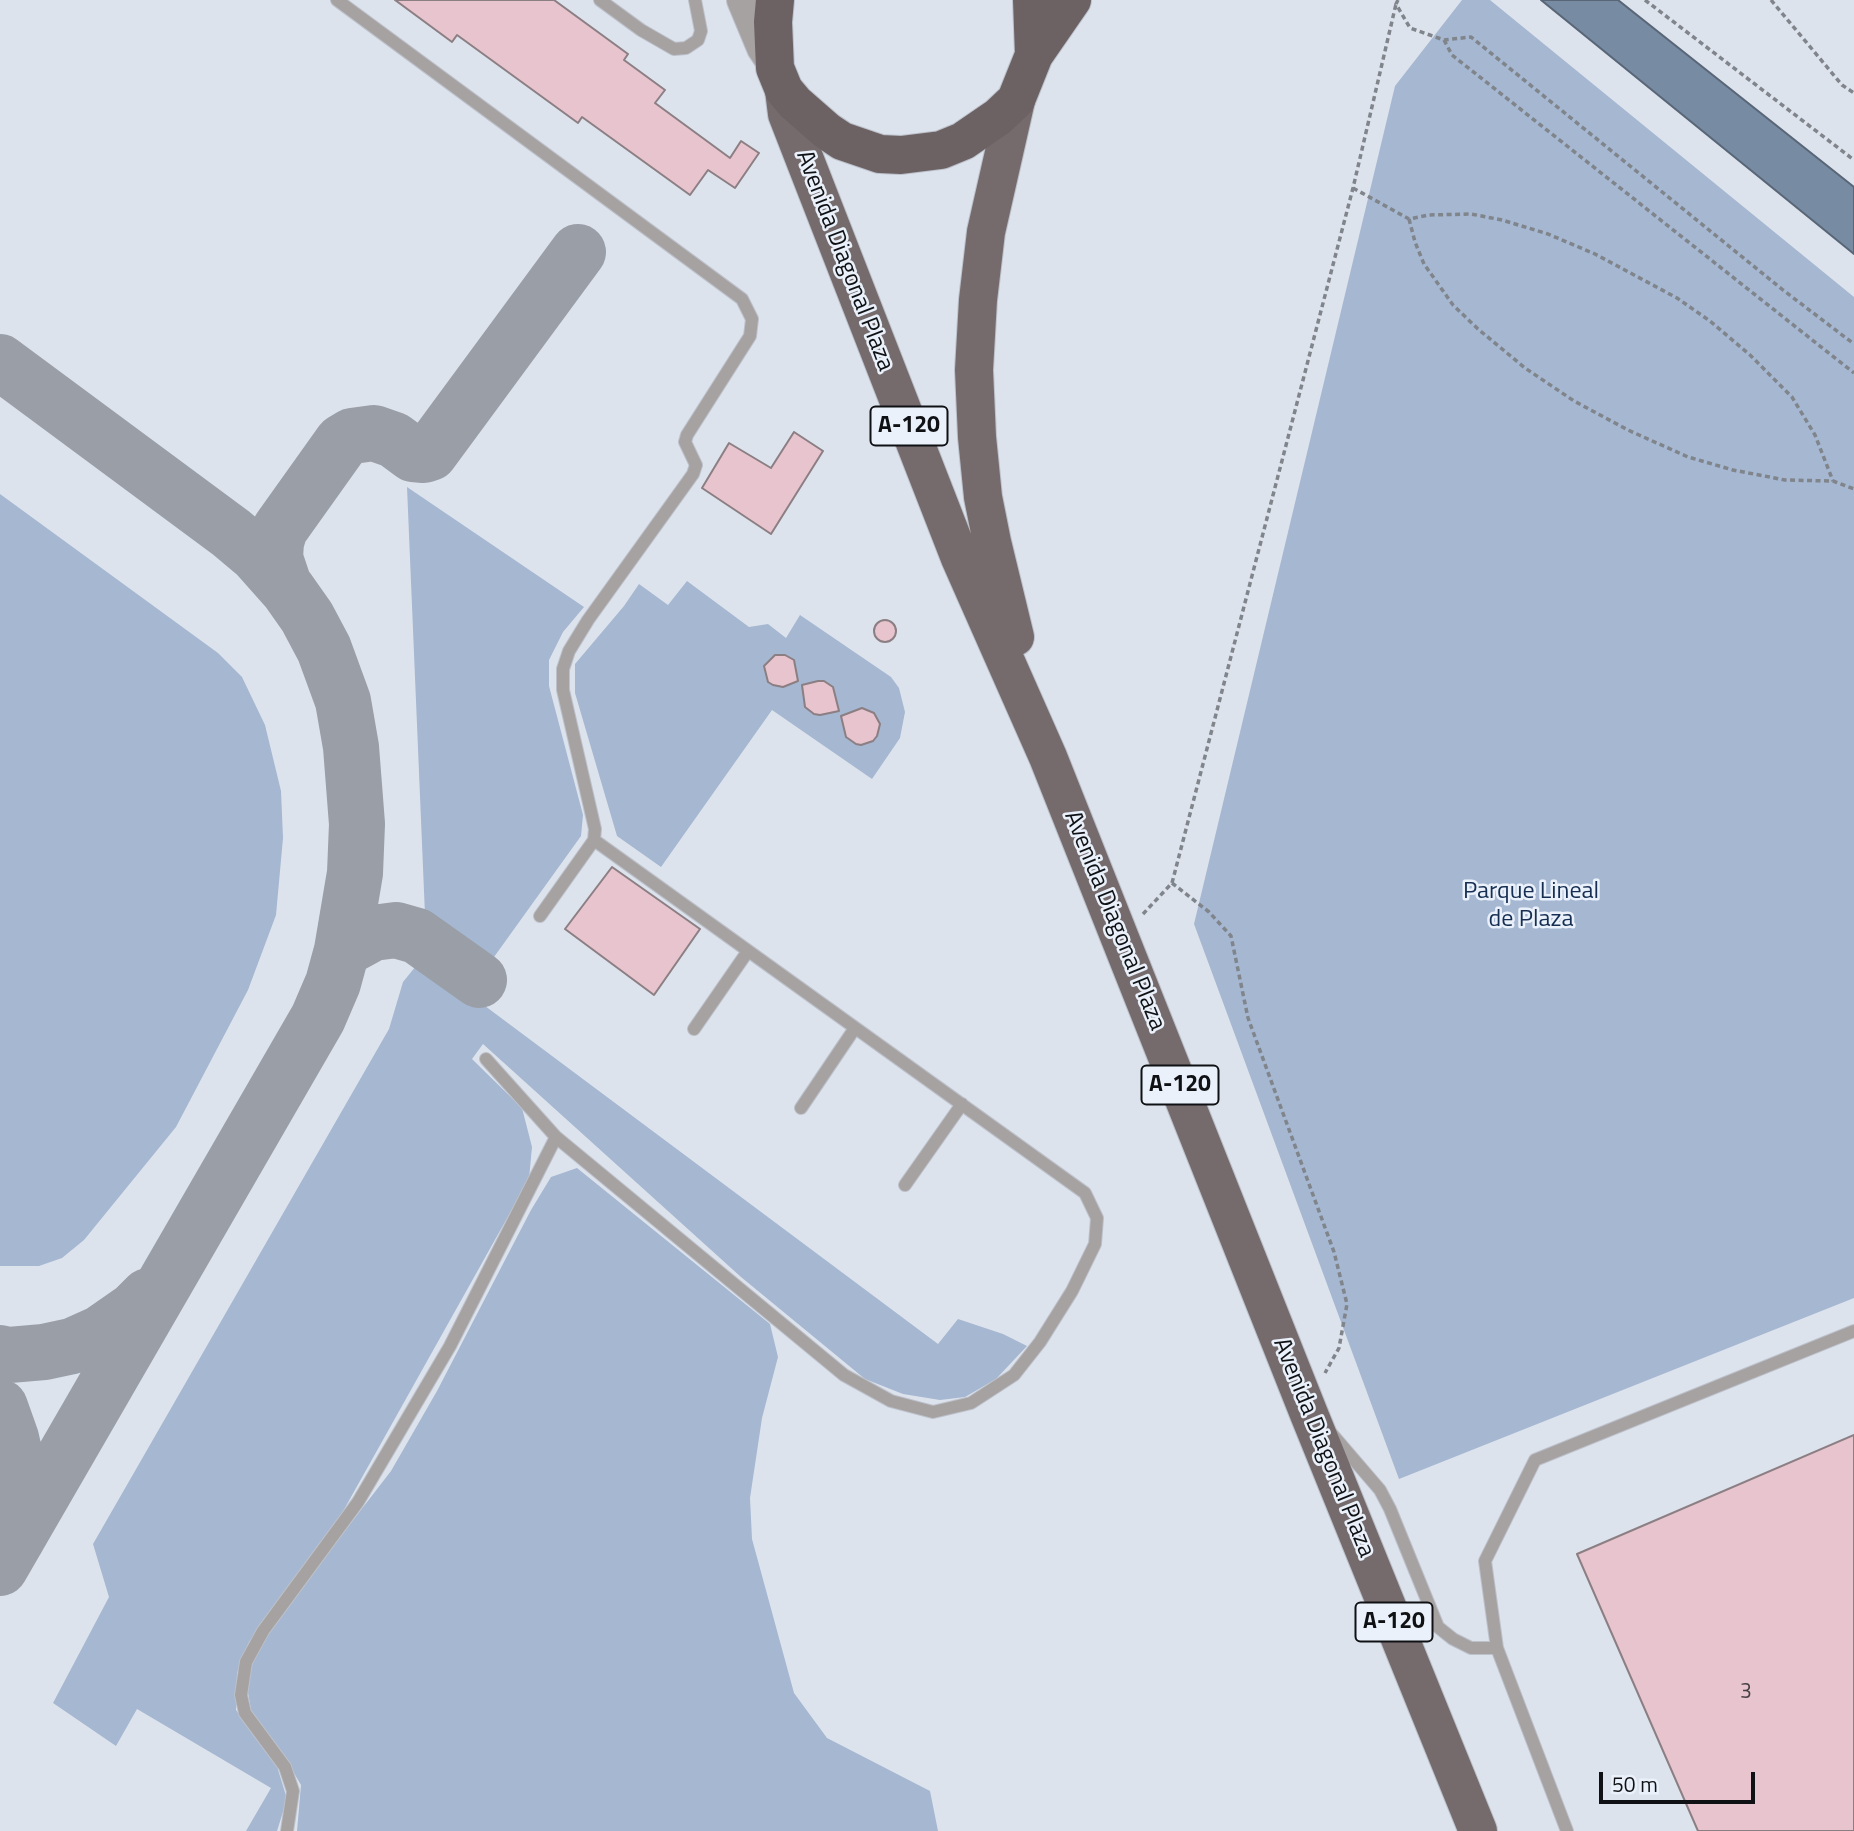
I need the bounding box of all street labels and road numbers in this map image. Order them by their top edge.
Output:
street label: Avenida Diagonal Plaza [789,147,899,375]
road number: A-120 [870,406,948,446]
street label: Avenida Diagonal Plaza [1057,807,1171,1035]
road number: A-120 [1142,1066,1218,1104]
street label: Avenida Diagonal Plaza [1266,1334,1380,1562]
road number: A-120 [1356,1602,1432,1642]

